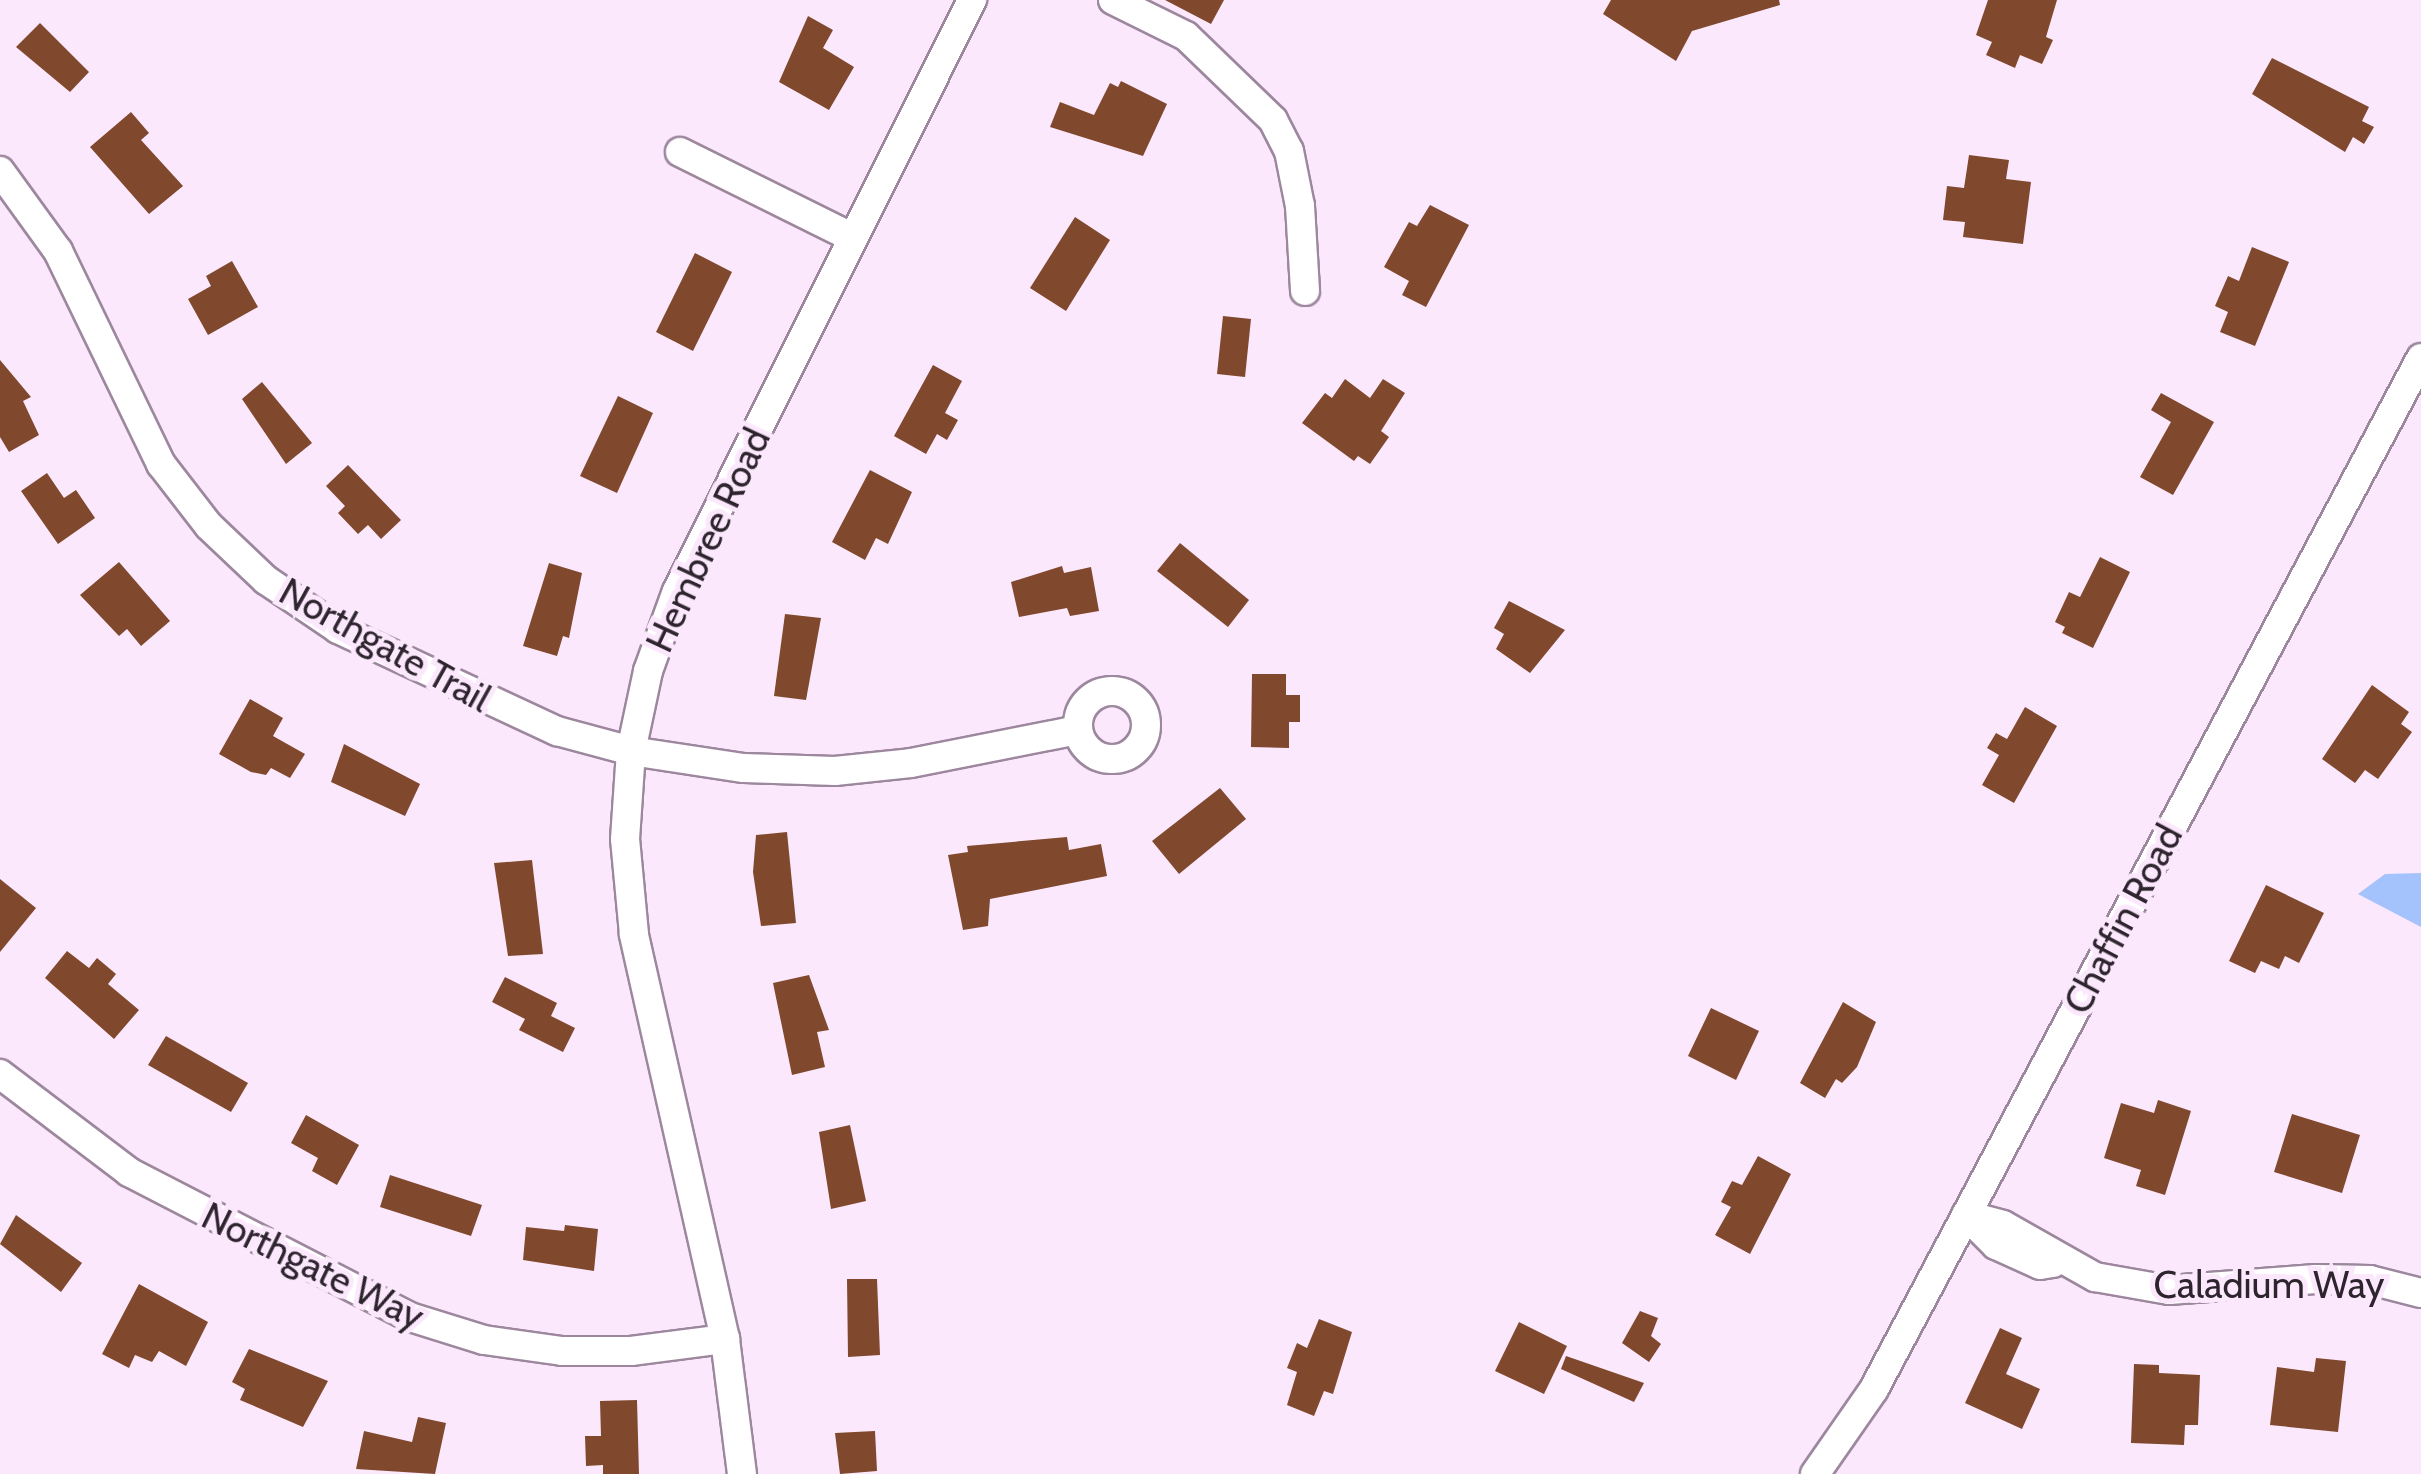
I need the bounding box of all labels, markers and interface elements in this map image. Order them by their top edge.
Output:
street label: Hembree Road [636,421,780,659]
street label: Northgate Trail [272,568,498,722]
street label: Chaffin Road [2054,817,2192,1021]
street label: Northgate Way [195,1193,431,1339]
street label: Caladium Way [2154,1262,2384,1308]

